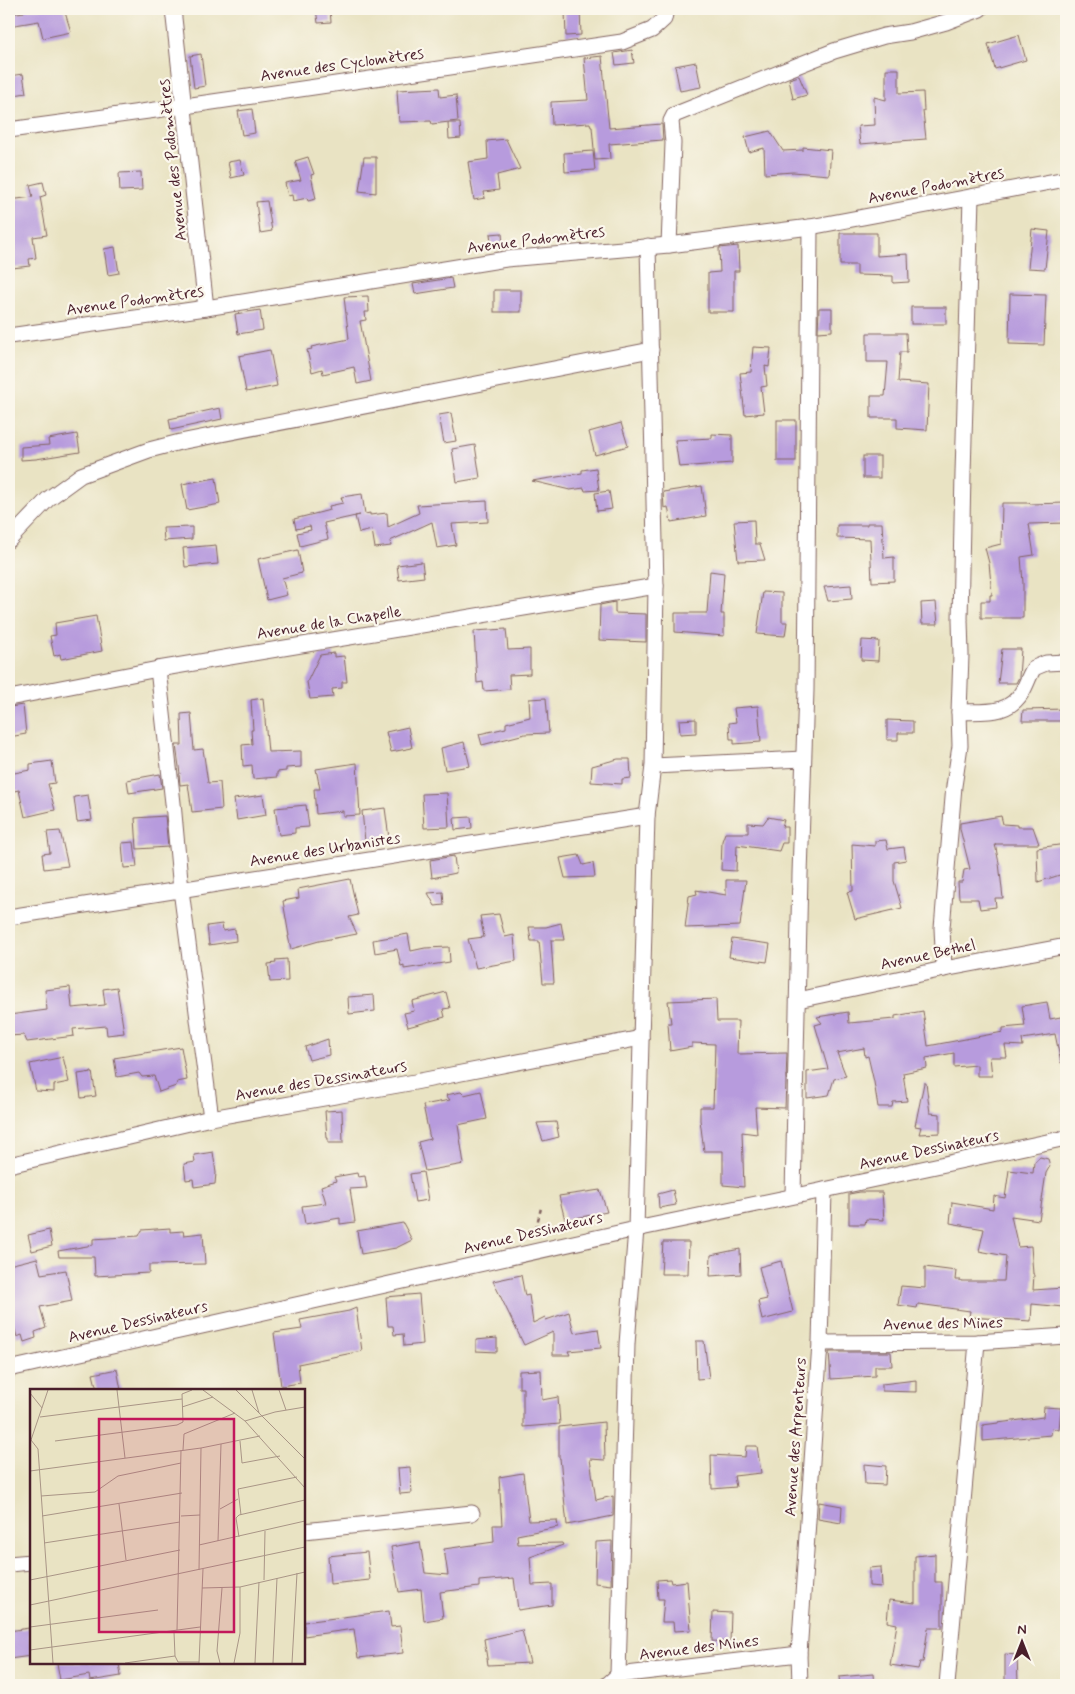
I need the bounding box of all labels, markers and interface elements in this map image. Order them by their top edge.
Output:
street label: Avenue des Cyclomètres [259,43,425,87]
street label: Avenue des Podomètres [154,78,192,242]
street label: Avenue Podomètres [866,162,1006,210]
street label: Avenue Podomètres [466,221,606,259]
street label: Avenue Podomètres [65,281,205,321]
street label: Avenue de la Chapelle [255,601,403,645]
street label: Avenue des Urbanistes [248,828,402,872]
street label: Avenue Bethel [878,935,978,975]
street label: Avenue des Dessinateurs [234,1056,408,1106]
street label: Avenue Dessinateurs [857,1125,1001,1175]
street label: Avenue Dessinateurs [461,1207,605,1259]
street label: Avenue Dessinateurs [66,1296,210,1348]
street label: Avenue des Mines [883,1312,1003,1336]
street label: Avenue des Arpenteurs [780,1357,812,1517]
inset map [30,1389,305,1664]
north arrow [998,1616,1048,1666]
text: N [1017,1621,1027,1639]
street label: Avenue des Mines [638,1630,760,1666]

